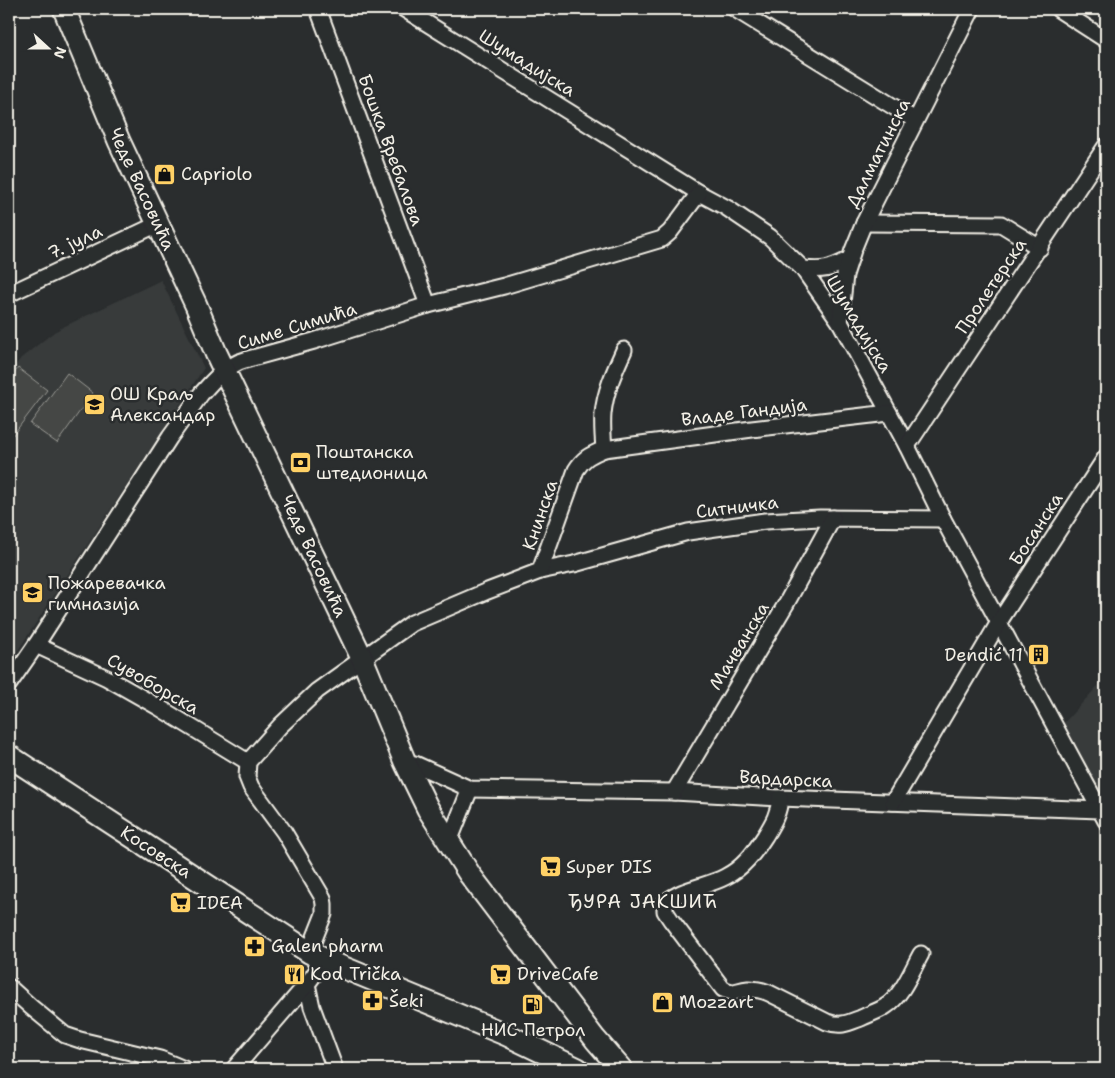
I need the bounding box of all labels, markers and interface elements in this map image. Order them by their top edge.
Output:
north arrow [22,22,72,72]
street label: Шумадијска [474,24,580,102]
text: N [50,44,71,61]
street label: Бошка Вребалова [352,71,430,229]
street label: Далматинска [840,94,916,212]
street label: Чеде Васовића [103,124,181,254]
shop icon: Capriolo [153,162,177,186]
place label: Capriolo [181,162,253,186]
street label: 7. јула [44,219,106,265]
street label: Пролетерска [950,233,1032,339]
street label: Шумадијска [820,271,898,377]
street label: Симе Симића [235,297,359,355]
place label: ОШ Краљ Александар [110,382,215,427]
school or university icon: ОШ Краљ Александар [82,392,106,416]
street label: Владе Гандија [680,392,808,432]
place label: Поштанска штедионица [316,440,428,485]
bank icon: Поштанска штедионица [288,450,312,474]
street label: Книнска [517,476,563,554]
street label: Босанска [1004,488,1068,570]
street label: Ситничка [694,490,780,524]
street label: Чеде Васовића [275,491,353,621]
place label: Пожаревачка гимназија [48,571,166,616]
school or university icon: Пожаревачка гимназија [20,581,44,605]
street label: Мачванска [703,598,775,694]
place label: Dendić 11 [945,643,1023,667]
building icon: Dendić 11 [1027,643,1051,667]
street label: Сувоборска [103,648,203,720]
street label: Вардарска [739,765,833,793]
street label: Косовска [116,820,196,884]
supermarket icon: Super DIS [538,855,562,879]
place label: Super DIS [566,855,652,879]
district label: ЂУРА ЈАКШИЋ [568,889,718,914]
supermarket icon: IDEA [169,891,193,915]
place label: IDEA [197,891,243,915]
pharmacy icon: Galen pharm [243,934,267,958]
place label: Galen pharm [271,934,384,958]
restaurant icon: Kod Trička [282,962,306,986]
place label: Kod Trička [310,962,401,986]
supermarket icon: DriveCafe [489,962,513,986]
place label: DriveCafe [517,962,599,986]
pharmacy icon: Šeki [361,989,385,1013]
place label: Šeki [389,989,424,1013]
shop icon: Mozzart [651,990,675,1014]
place label: Mozzart [679,990,754,1014]
fuel station icon: НИС Петрол [521,993,545,1017]
place label: НИС Петрол [481,1018,585,1042]

